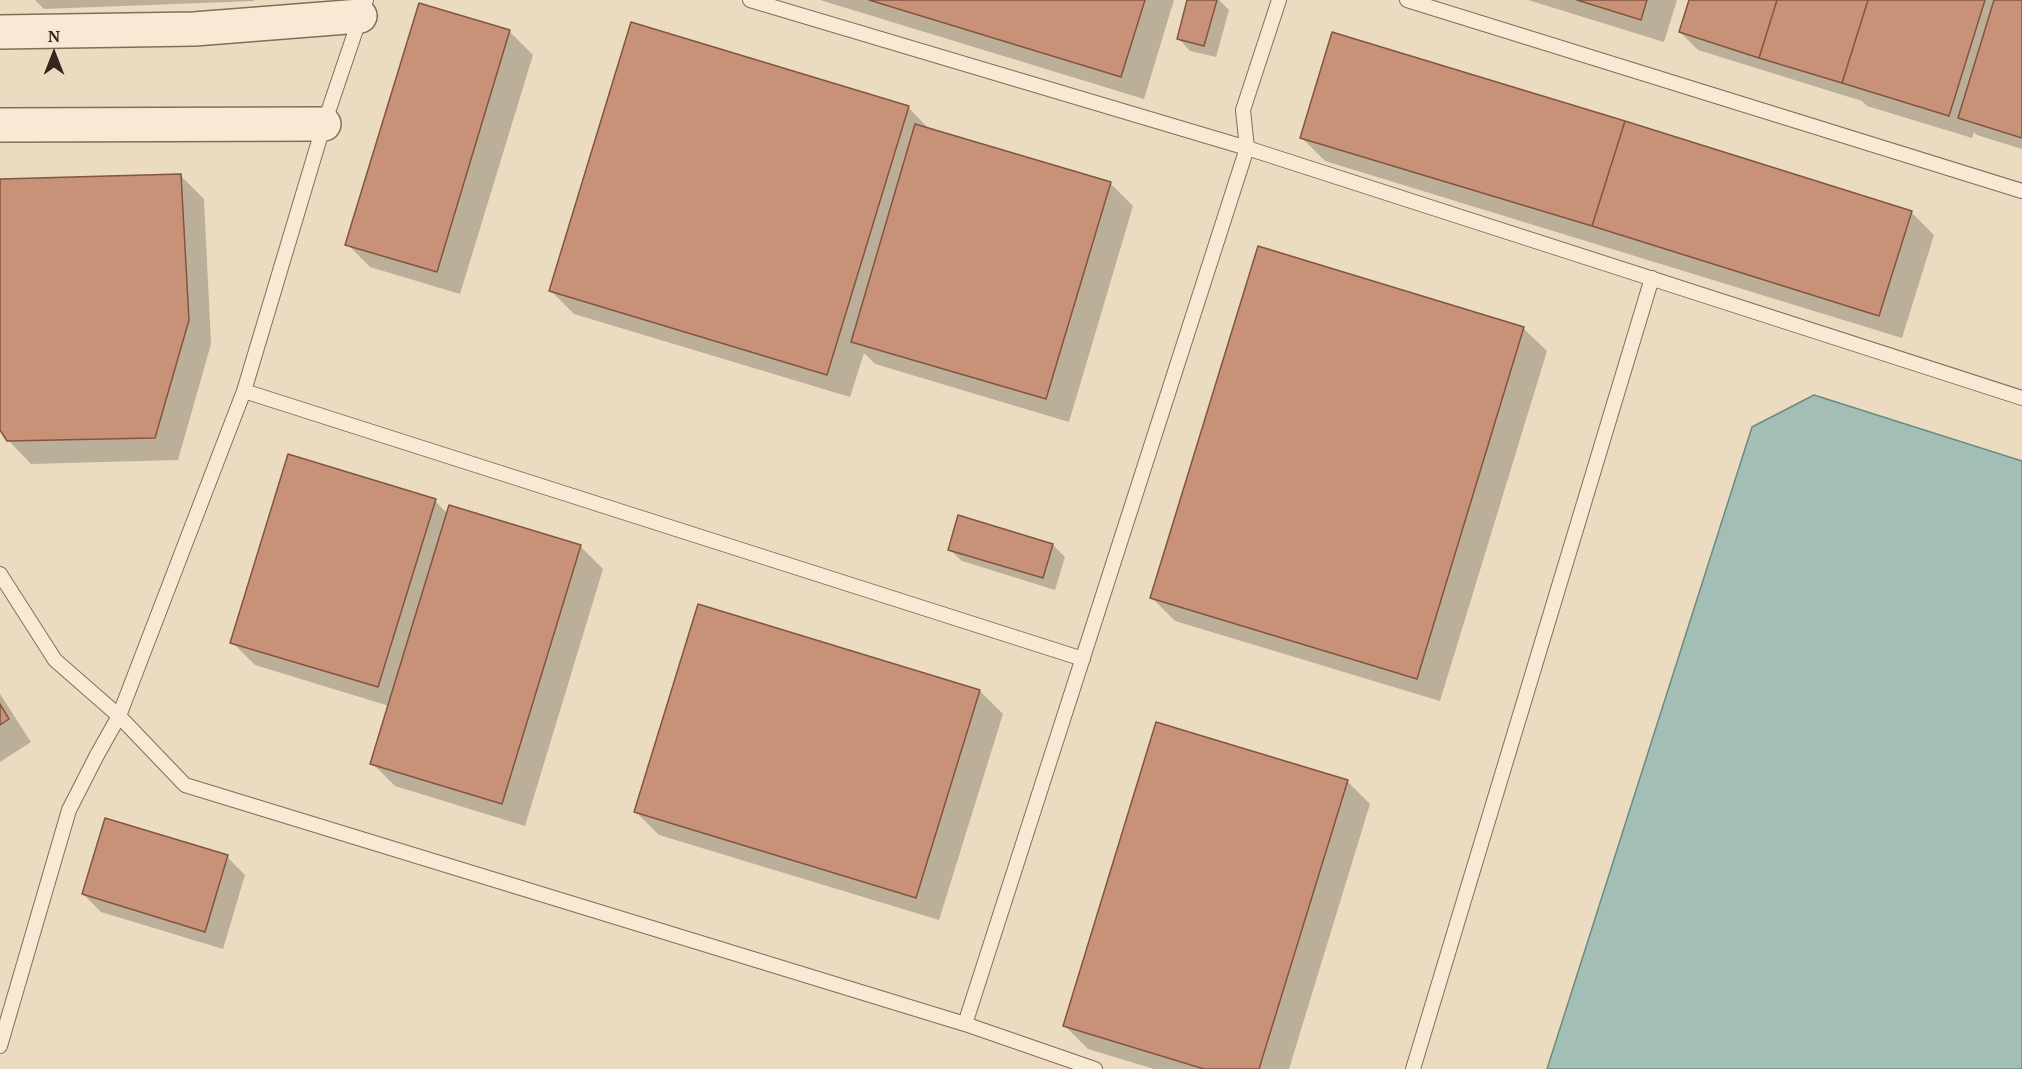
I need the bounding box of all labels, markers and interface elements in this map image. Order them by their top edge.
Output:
north arrow [24,24,84,84]
text: N [48,25,60,47]

